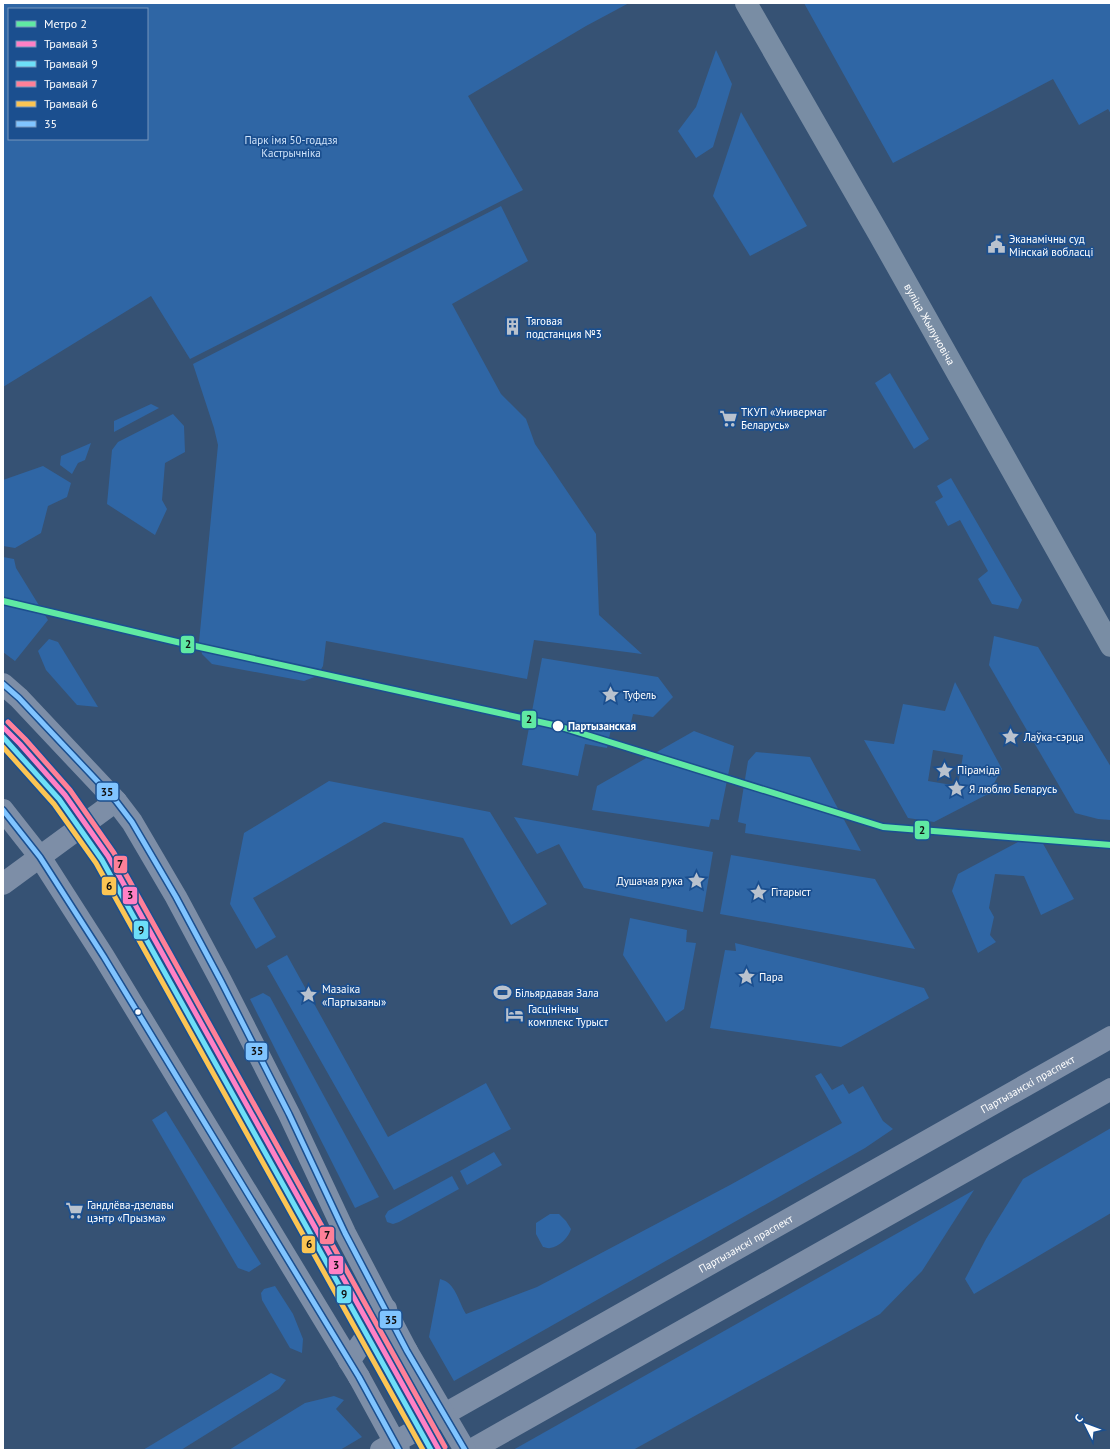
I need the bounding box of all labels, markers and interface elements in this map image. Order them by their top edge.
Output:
legend [8,8,148,140]
text: Метро 2 [44,16,87,31]
text: Трамвай 3 [44,36,98,51]
text: Трамвай 9 [44,56,98,71]
text: Трамвай 7 [44,76,98,91]
text: Трамвай 6 [44,96,98,111]
text: 35 [44,116,57,131]
park label: Парк імя 50-годдзя Кастрычніка [244,133,338,160]
place label: Эканамічны суд Мінскай вобласці [1009,232,1093,259]
public building icon: Эканамічны суд Мінскай вобласці [986,235,1006,255]
street label: вуліца Жылуновіча [901,281,958,367]
place label: Тяговая подстанция №3 [526,314,602,341]
building icon: Тяговая подстанция №3 [503,317,523,337]
place label: ТКУП «Универмаг Беларусь» [741,405,827,432]
supermarket icon: ТКУП «Универмаг Беларусь» [718,408,738,428]
line badge: 2 [180,635,195,654]
text: 2 [185,637,191,651]
place icon: Туфель [600,685,620,705]
place label: Туфель [623,688,656,702]
line badge: 2 [521,710,537,729]
text: 2 [526,712,532,726]
marker: Партызанская [551,719,565,733]
place label: Партызанская [568,719,636,733]
place icon: Лаўка-сэрца [1001,727,1021,747]
place label: Лаўка-сэрца [1023,730,1084,744]
place icon: Піраміда [934,760,954,780]
place label: Піраміда [957,763,1000,777]
place icon: Я люблю Беларусь [946,779,966,799]
line badge: 35 [96,782,119,801]
place label: Я люблю Беларусь [969,782,1057,796]
text: 35 [101,785,113,799]
line badge: 2 [914,820,930,840]
text: 2 [919,823,925,837]
line badge: 7 [113,855,128,874]
text: 7 [117,857,123,871]
place icon: Душачая рука [686,871,706,891]
place label: Душачая рука [617,874,683,888]
line badge: 6 [101,876,117,896]
text: 6 [106,879,112,893]
place icon: Гітарыст [748,882,768,902]
place label: Гітарыст [771,885,811,899]
line badge: 3 [122,886,138,905]
text: 3 [127,888,133,902]
line badge: 9 [133,920,149,940]
text: 9 [138,923,144,937]
place icon: Пара [736,967,756,987]
place label: Пара [759,970,783,984]
place label: Мазаіка «Партызаны» [322,982,386,1009]
sports icon: Більярдавая Зала [492,983,512,1003]
place icon: Мазаіка «Партызаны» [299,985,319,1005]
place label: Більярдавая Зала [515,986,599,1000]
place label: Гасцінічны комплекс Турыст [528,1002,609,1029]
hotel icon: Гасцінічны комплекс Турыст [505,1005,525,1025]
unlabelled marker [133,1007,143,1017]
line badge: 35 [245,1042,268,1061]
text: 35 [251,1044,263,1058]
street label: Партызанскі праспект [978,1052,1078,1116]
place label: Гандлёва-дзелавы цэнтр «Прызма» [87,1198,174,1225]
supermarket icon: Гандлёва-дзелавы цэнтр «Прызма» [64,1201,84,1221]
street label: Партызанскі праспект [696,1211,796,1276]
line badge: 7 [319,1226,335,1245]
text: 7 [324,1228,330,1242]
line badge: 6 [301,1235,316,1254]
text: 6 [306,1237,312,1251]
line badge: 3 [328,1255,344,1275]
text: 3 [333,1258,339,1272]
line badge: 9 [336,1285,352,1304]
text: 9 [341,1287,347,1301]
line badge: 35 [379,1310,402,1329]
text: 35 [385,1313,397,1327]
north arrow [1066,1405,1106,1445]
text: С [1071,1411,1086,1425]

